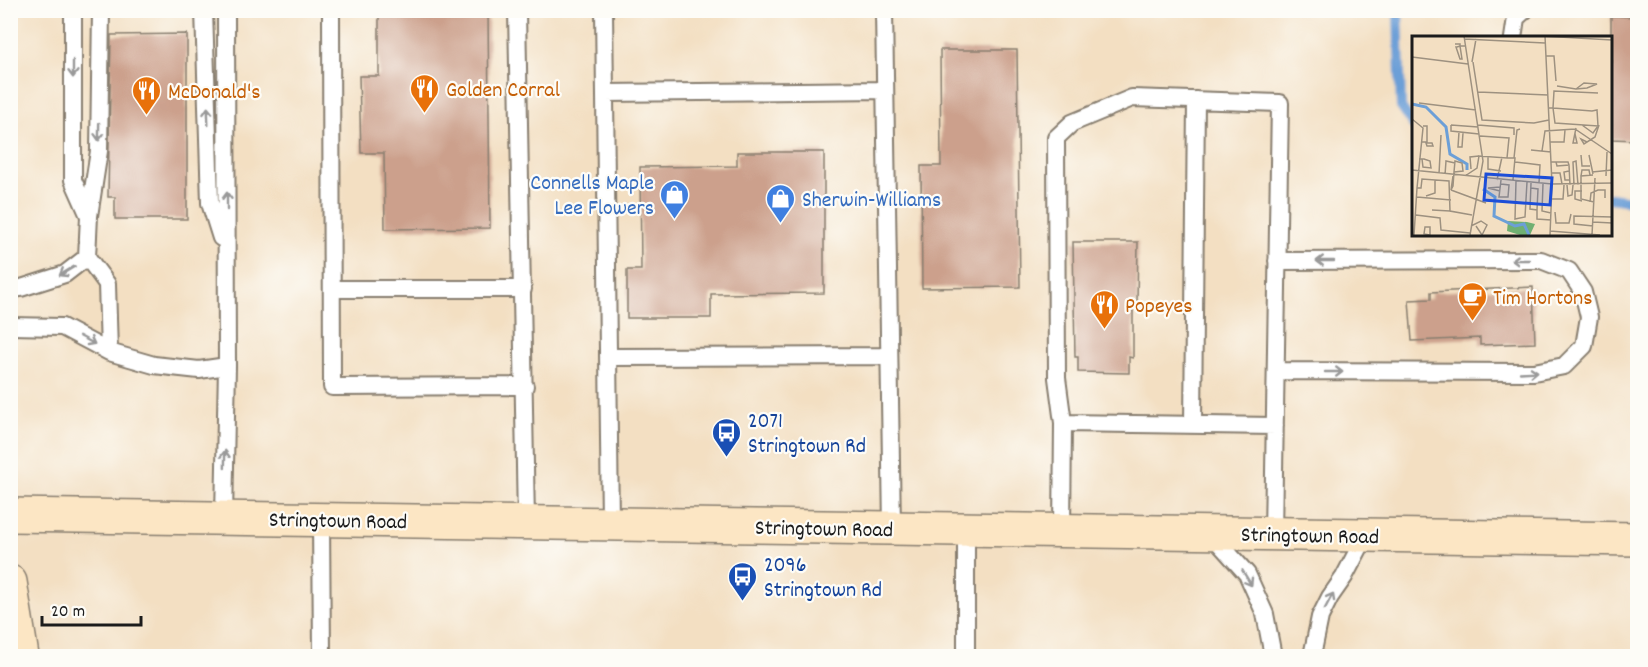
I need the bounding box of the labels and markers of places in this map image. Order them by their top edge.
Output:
restaurant icon: Golden Corral [409,72,441,114]
restaurant icon: McDonald's [131,74,163,116]
place label: Golden Corral [446,76,560,107]
place label: McDonald's [168,78,261,109]
place label: Connells Maple Lee Flowers [530,169,654,225]
shop icon: Connells Maple Lee Flowers [659,178,691,220]
shop icon: Sherwin-Williams [765,182,797,224]
place label: Sherwin-Williams [802,186,941,217]
cafe icon: Tim Hortons [1456,280,1488,322]
place label: Tim Hortons [1493,284,1593,315]
restaurant icon: Popeyes [1088,288,1120,330]
place label: Popeyes [1125,292,1192,323]
place label: 2071 Stringtown Rd [748,407,866,463]
bus stop icon: 2071 Stringtown Rd [711,416,743,458]
place label: 2096 Stringtown Rd [764,551,882,607]
bus stop icon: 2096 Stringtown Rd [727,560,759,602]

